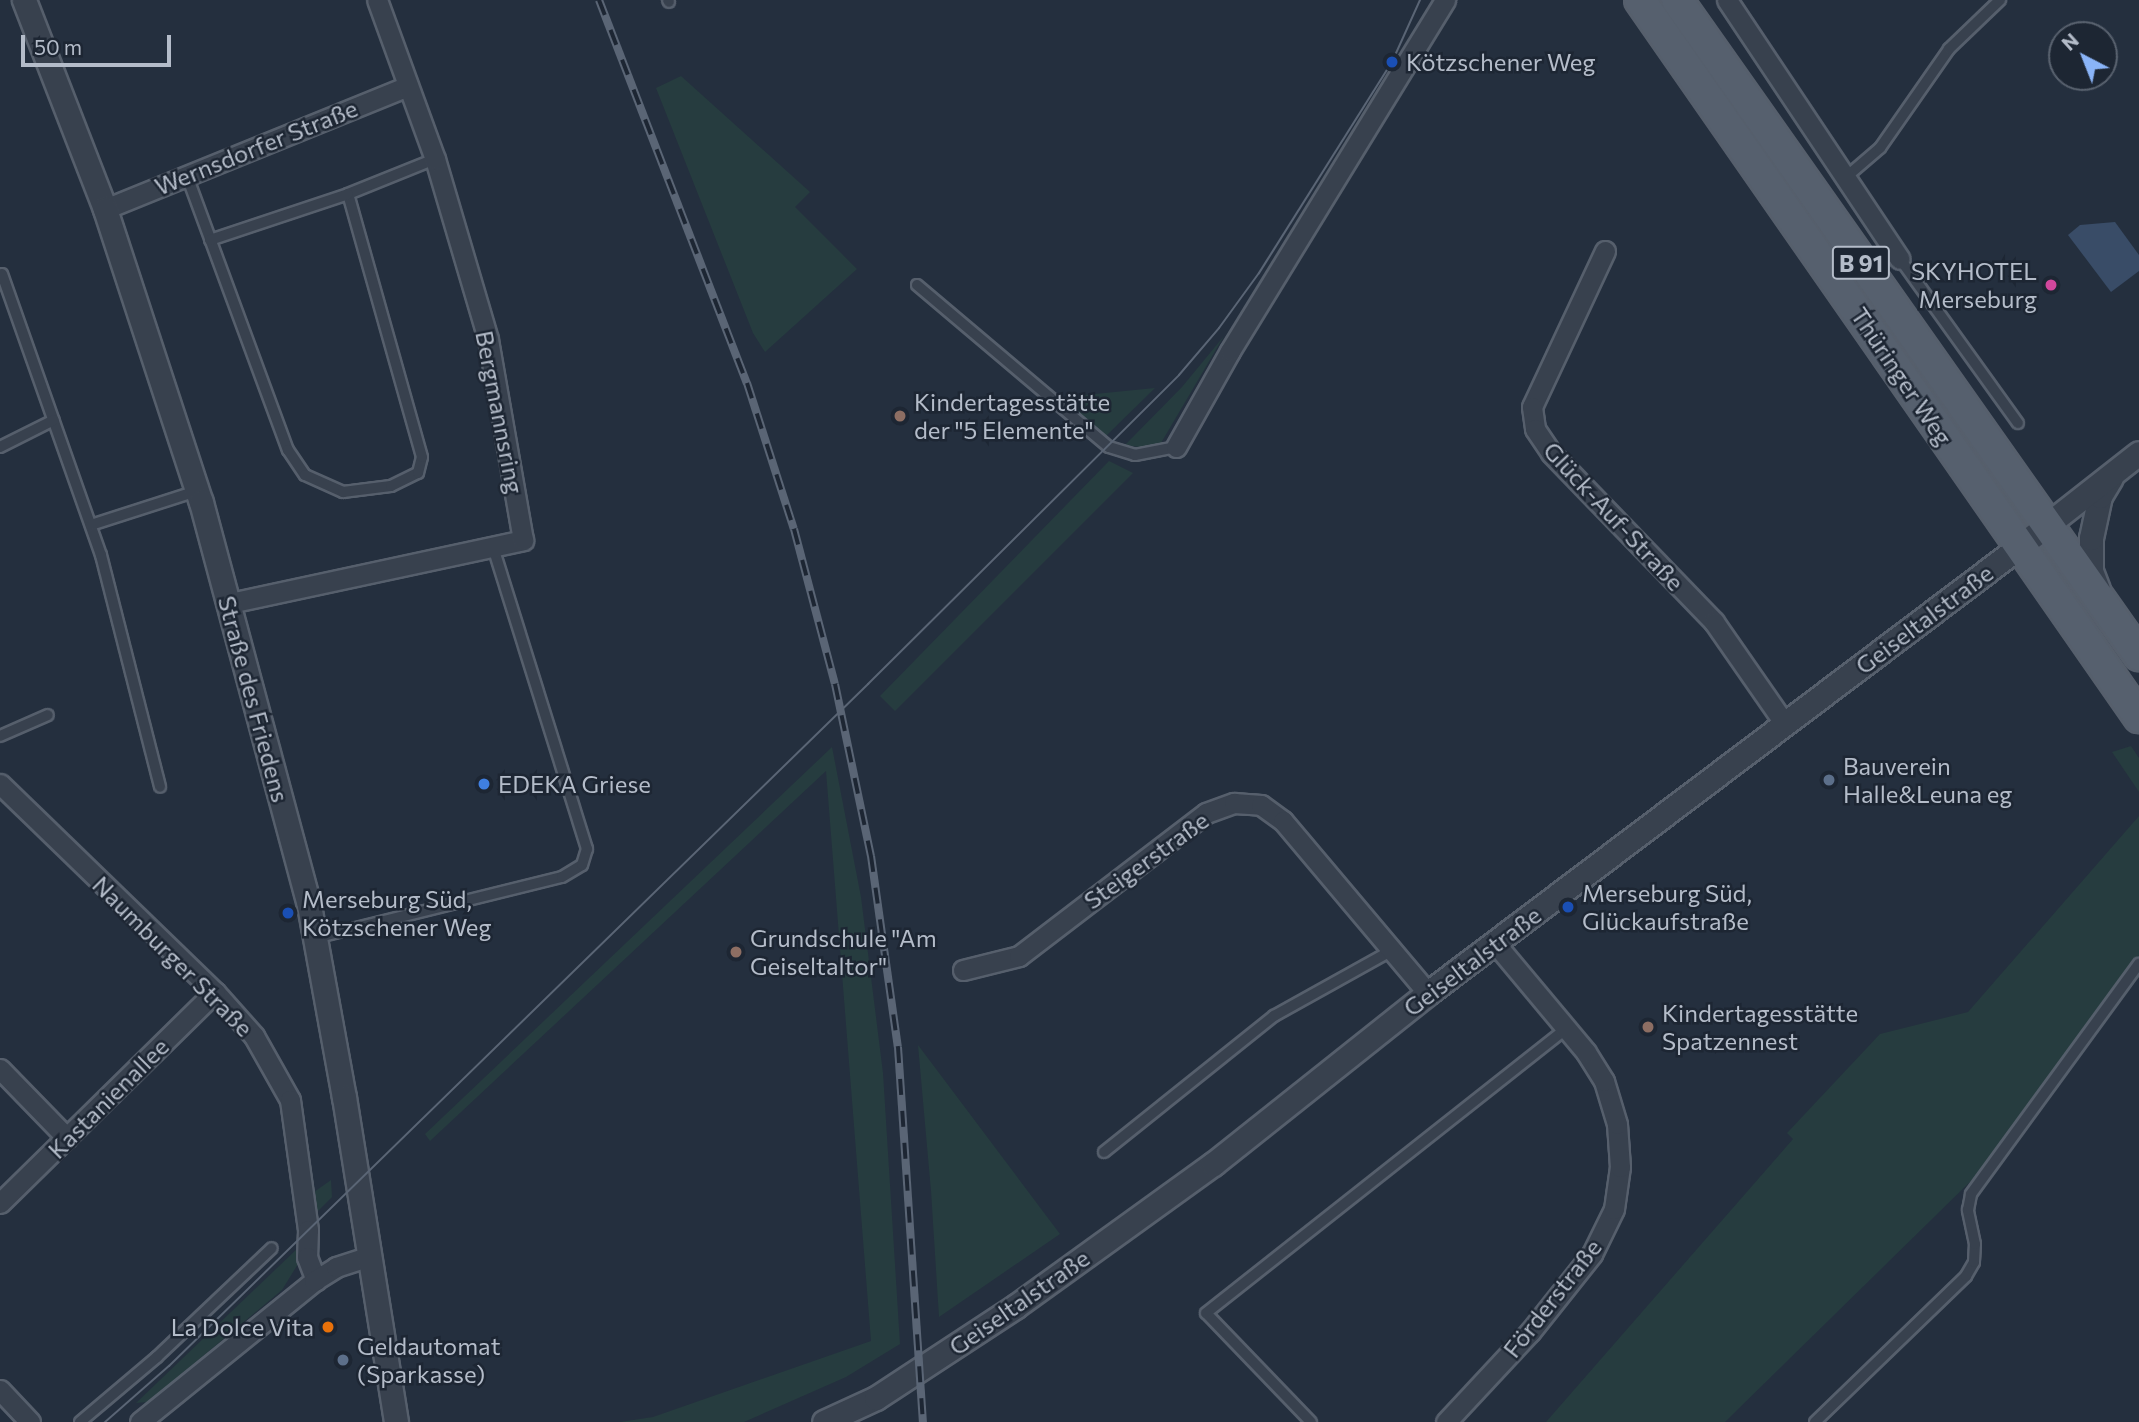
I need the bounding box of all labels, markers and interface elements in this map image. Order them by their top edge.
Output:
scale bar [24,21,175,65]
north arrow [2048,21,2118,91]
text: N [2057,28,2083,55]
text: 50 m [34,34,82,59]
place label: Kötzschener Weg [1406,48,1595,76]
marker: Kötzschener Weg [1384,54,1400,70]
street label: Wernsdorfer Straße [150,93,362,201]
road number: B 91 [1831,244,1891,282]
place label: SKYHOTEL Merseburg [1911,257,2037,313]
marker: SKYHOTEL Merseburg [2043,277,2059,293]
street label: Thüringer Weg [1845,302,1959,450]
street label: Bergmannsring [470,328,530,496]
place label: Kindertagesstätte der "5 Elemente" [914,388,1110,444]
marker: Kindertagesstätte der "5 Elemente" [892,408,908,424]
street label: Glück-Auf-Straße [1538,436,1690,596]
street label: Geiseltalstraße [1850,558,1998,680]
street label: Straße des Friedens [213,593,295,805]
place label: Bauverein Halle&Leuna eg [1843,752,2012,808]
place label: EDEKA Griese [498,770,651,798]
marker: Bauverein Halle&Leuna eg [1821,772,1837,788]
marker: EDEKA Griese [476,776,492,792]
street label: Steigerstraße [1078,805,1214,915]
street label: Naumburger Straße [87,870,259,1042]
place label: Merseburg Süd, Glückaufstraße [1582,879,1752,935]
place label: Merseburg Süd, Kötzschener Weg [302,885,491,941]
marker: Merseburg Süd, Glückaufstraße [1560,899,1576,915]
street label: Geiseltalstraße [1398,900,1546,1022]
marker: Merseburg Süd, Kötzschener Weg [280,905,296,921]
place label: Grundschule "Am Geiseltaltor" [750,924,937,980]
marker: Grundschule "Am Geiseltaltor" [728,944,744,960]
place label: Kindertagesstätte Spatzennest [1662,999,1858,1055]
marker: Kindertagesstätte Spatzennest [1640,1019,1656,1035]
street label: Kastanienallee [42,1032,174,1164]
street label: Förderstraße [1497,1233,1607,1363]
street label: Geiseltalstraße [943,1243,1095,1361]
place label: La Dolce Vita [171,1313,314,1341]
marker: La Dolce Vita [320,1319,336,1335]
place label: Geldautomat (Sparkasse) [357,1332,501,1388]
marker: Geldautomat (Sparkasse) [335,1352,351,1368]

